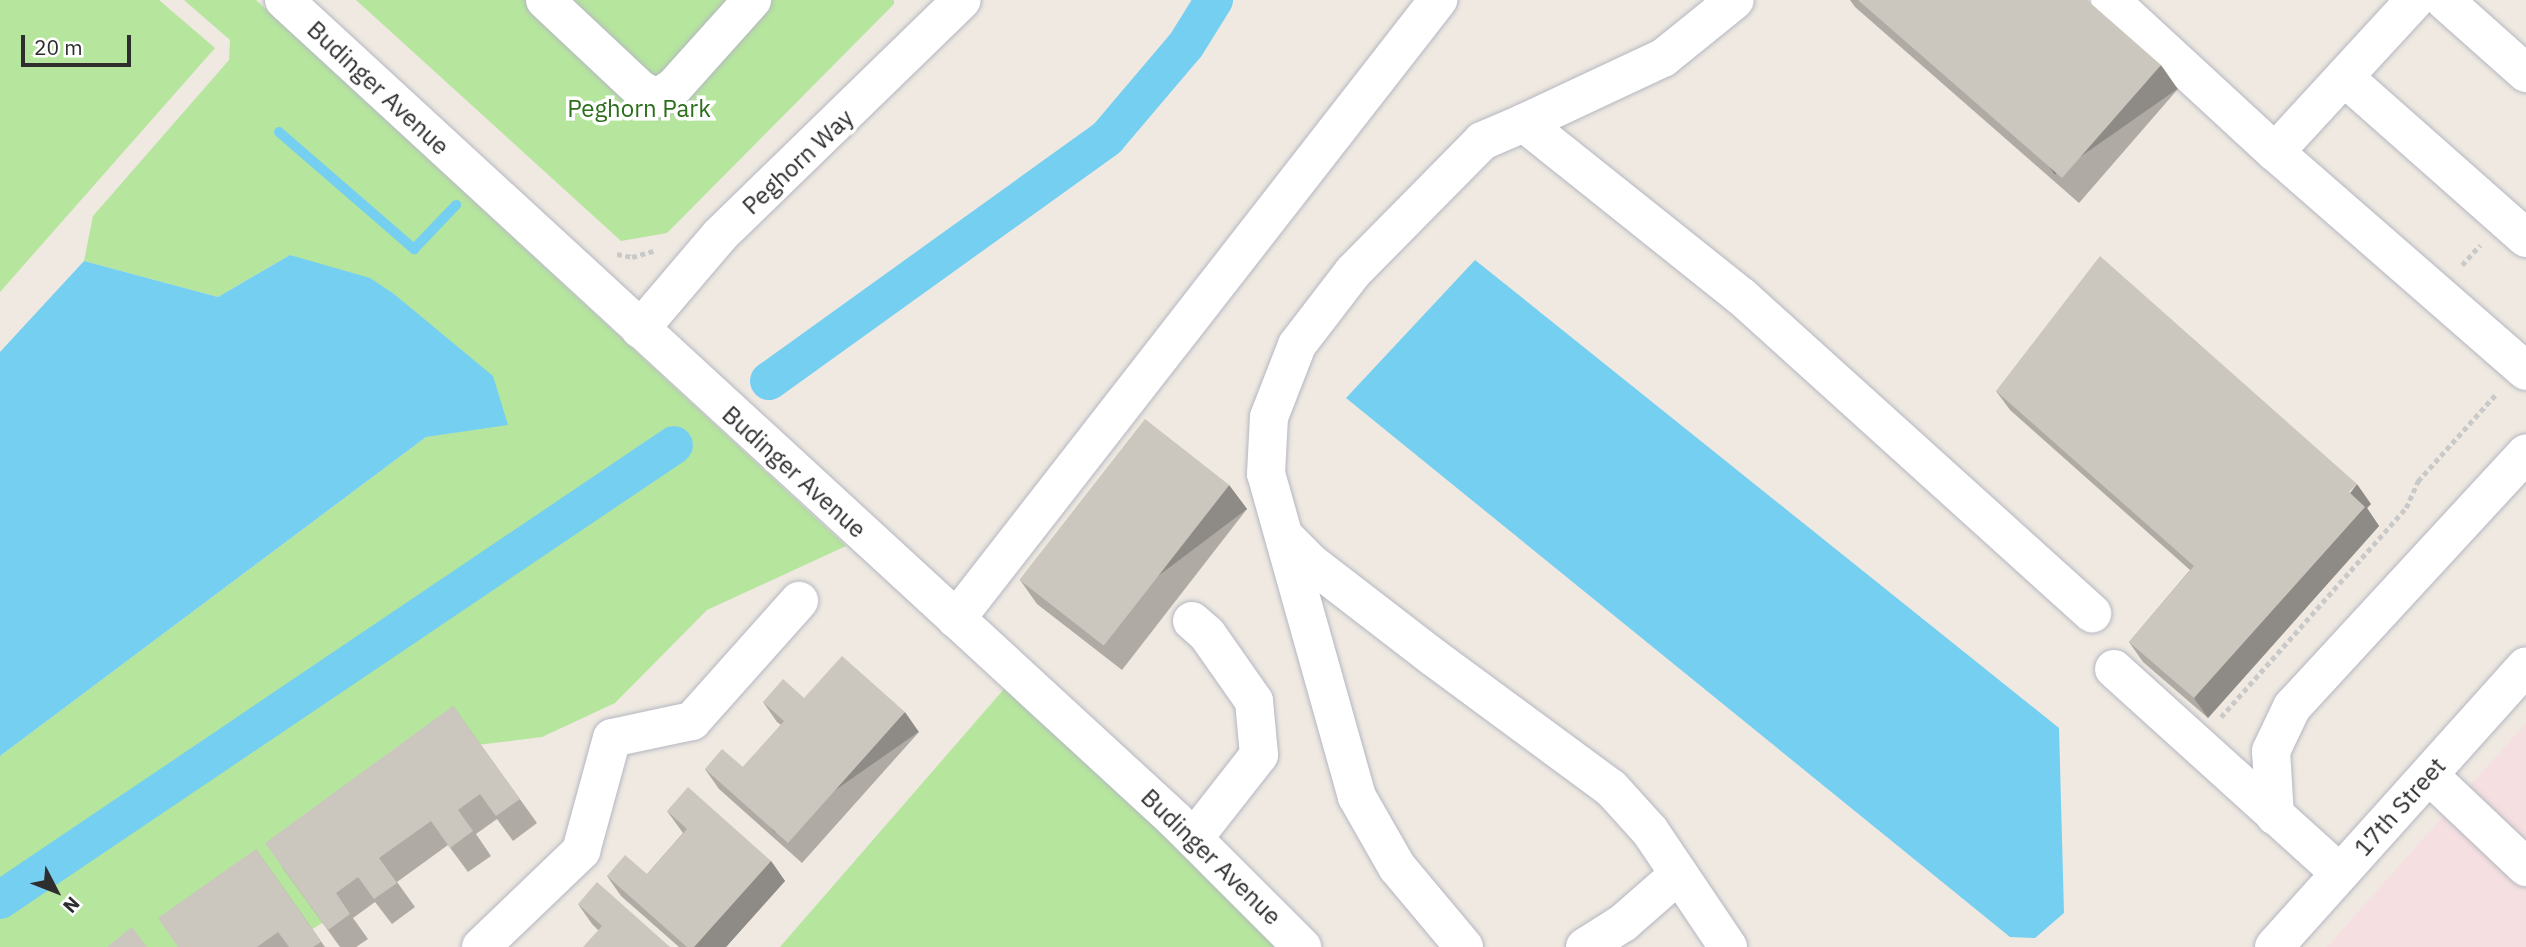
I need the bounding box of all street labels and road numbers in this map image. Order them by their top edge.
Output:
street label: Budinger Avenue [301,15,455,161]
street label: Peghorn Way [737,103,859,221]
street label: Budinger Avenue [716,400,872,544]
street label: 17th Street [2348,752,2452,862]
street label: Budinger Avenue [1135,783,1287,931]

